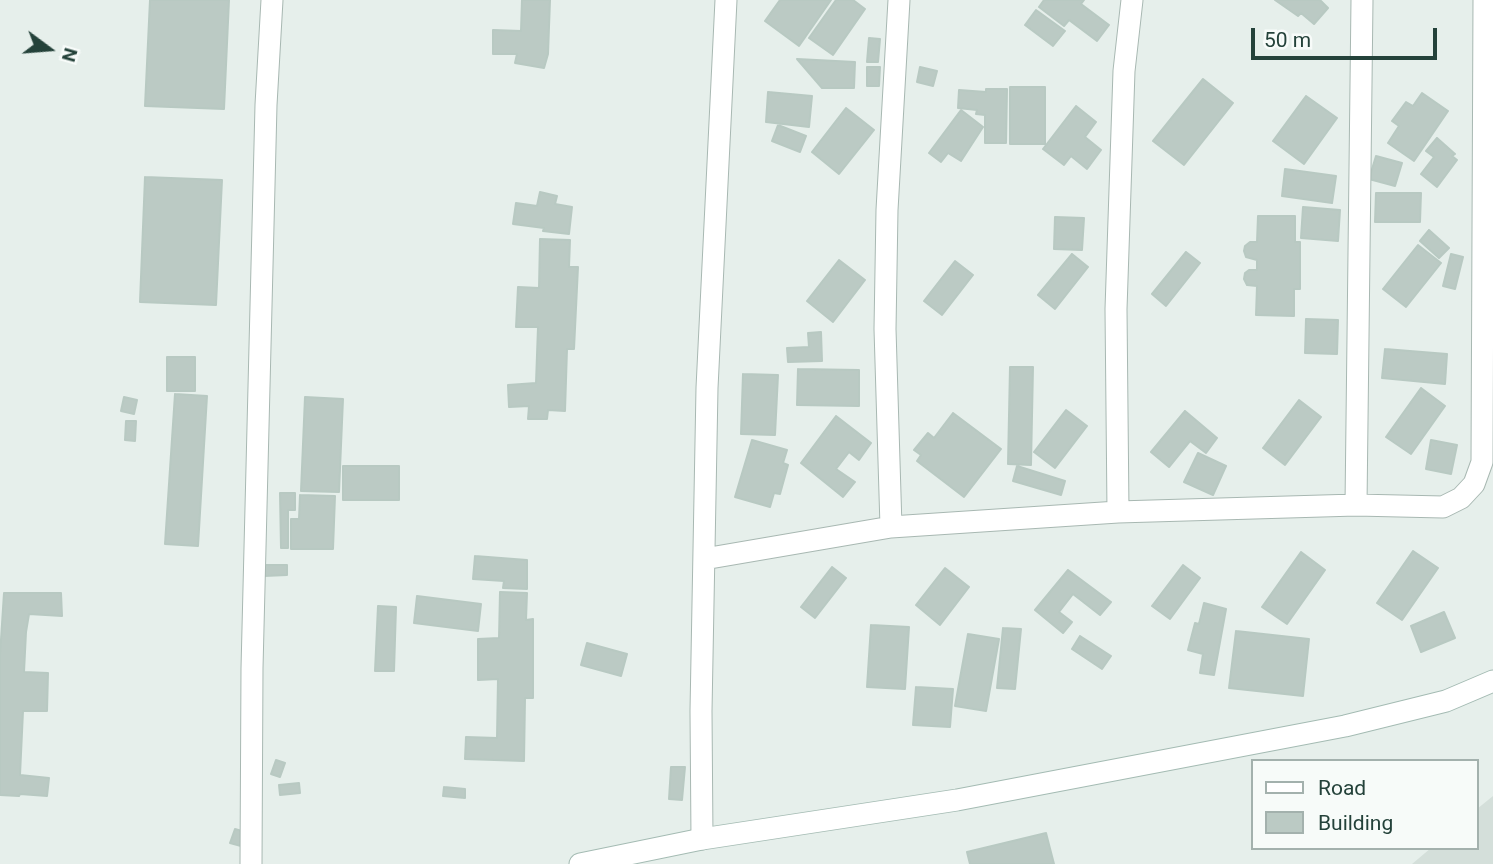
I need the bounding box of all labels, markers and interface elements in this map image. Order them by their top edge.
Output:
north arrow [14,14,84,84]
scale bar [1255,14,1440,58]
text: 50 m [1264,28,1311,52]
text: N [57,45,83,65]
legend [1252,759,1479,850]
text: Road [1318,776,1366,800]
text: Building [1318,811,1393,835]

